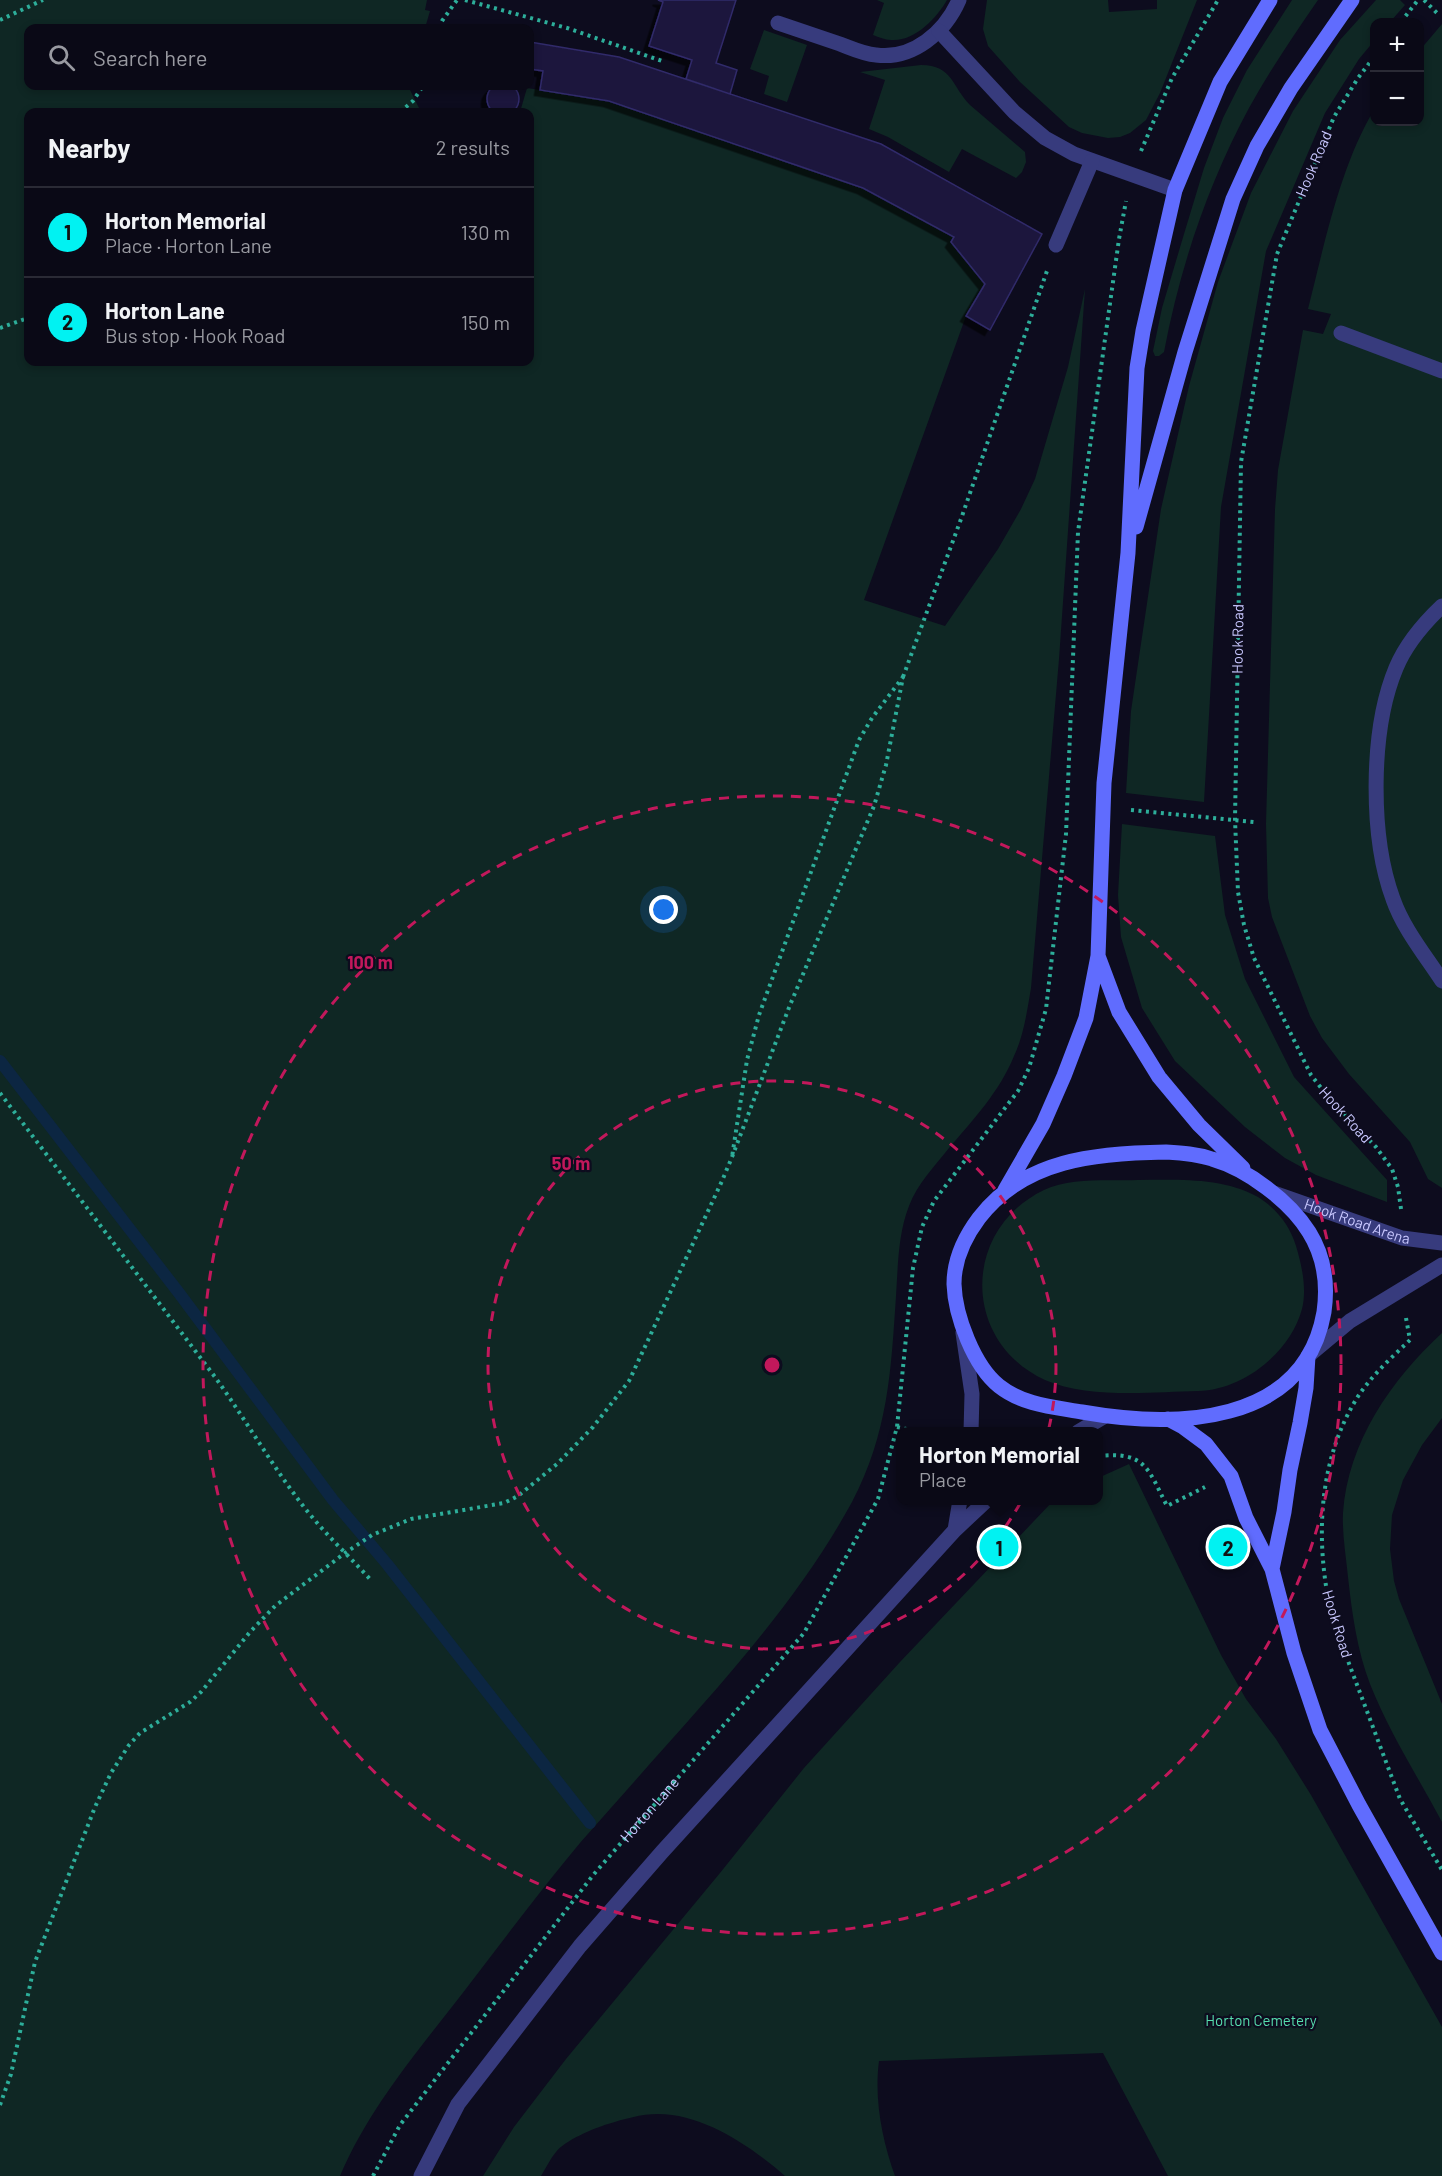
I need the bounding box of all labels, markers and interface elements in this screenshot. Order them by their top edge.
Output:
map controls [1370,18,1424,126]
button: + [1370,18,1424,72]
search box [24,24,534,90]
icon: search [45,41,78,74]
text: Search here [93,44,207,70]
button: − [1370,72,1424,126]
street label: Hook Road [1291,128,1335,199]
text: Nearby [48,132,130,163]
text: 2 results [436,135,510,159]
text: Horton Memorial [105,207,266,233]
text: 1 [64,220,71,244]
text: 130 m [461,220,510,244]
text: Place · Horton Lane [105,233,272,257]
text: Horton Lane [105,297,225,323]
text: 2 [62,310,73,334]
text: 150 m [461,310,510,334]
text: Bus stop · Hook Road [105,323,285,347]
street label: Hook Road [1227,604,1247,674]
your location [649,895,678,924]
text: 100 m [347,951,393,973]
street label: Hook Road [1316,1082,1376,1146]
text: 50 m [552,1152,590,1174]
street label: Hook Road Arena [1302,1194,1411,1247]
centre of rings [762,1355,782,1375]
popup [896,1427,1103,1505]
text: Horton Memorial [919,1441,1080,1467]
text: Place [919,1467,967,1491]
pin: 1 [980,1524,1018,1570]
pin: 2 [1208,1524,1248,1570]
street label: Hook Road [1319,1588,1357,1660]
street label: Horton Lane [616,1773,682,1845]
park label: Horton Cemetery [1205,2011,1317,2029]

